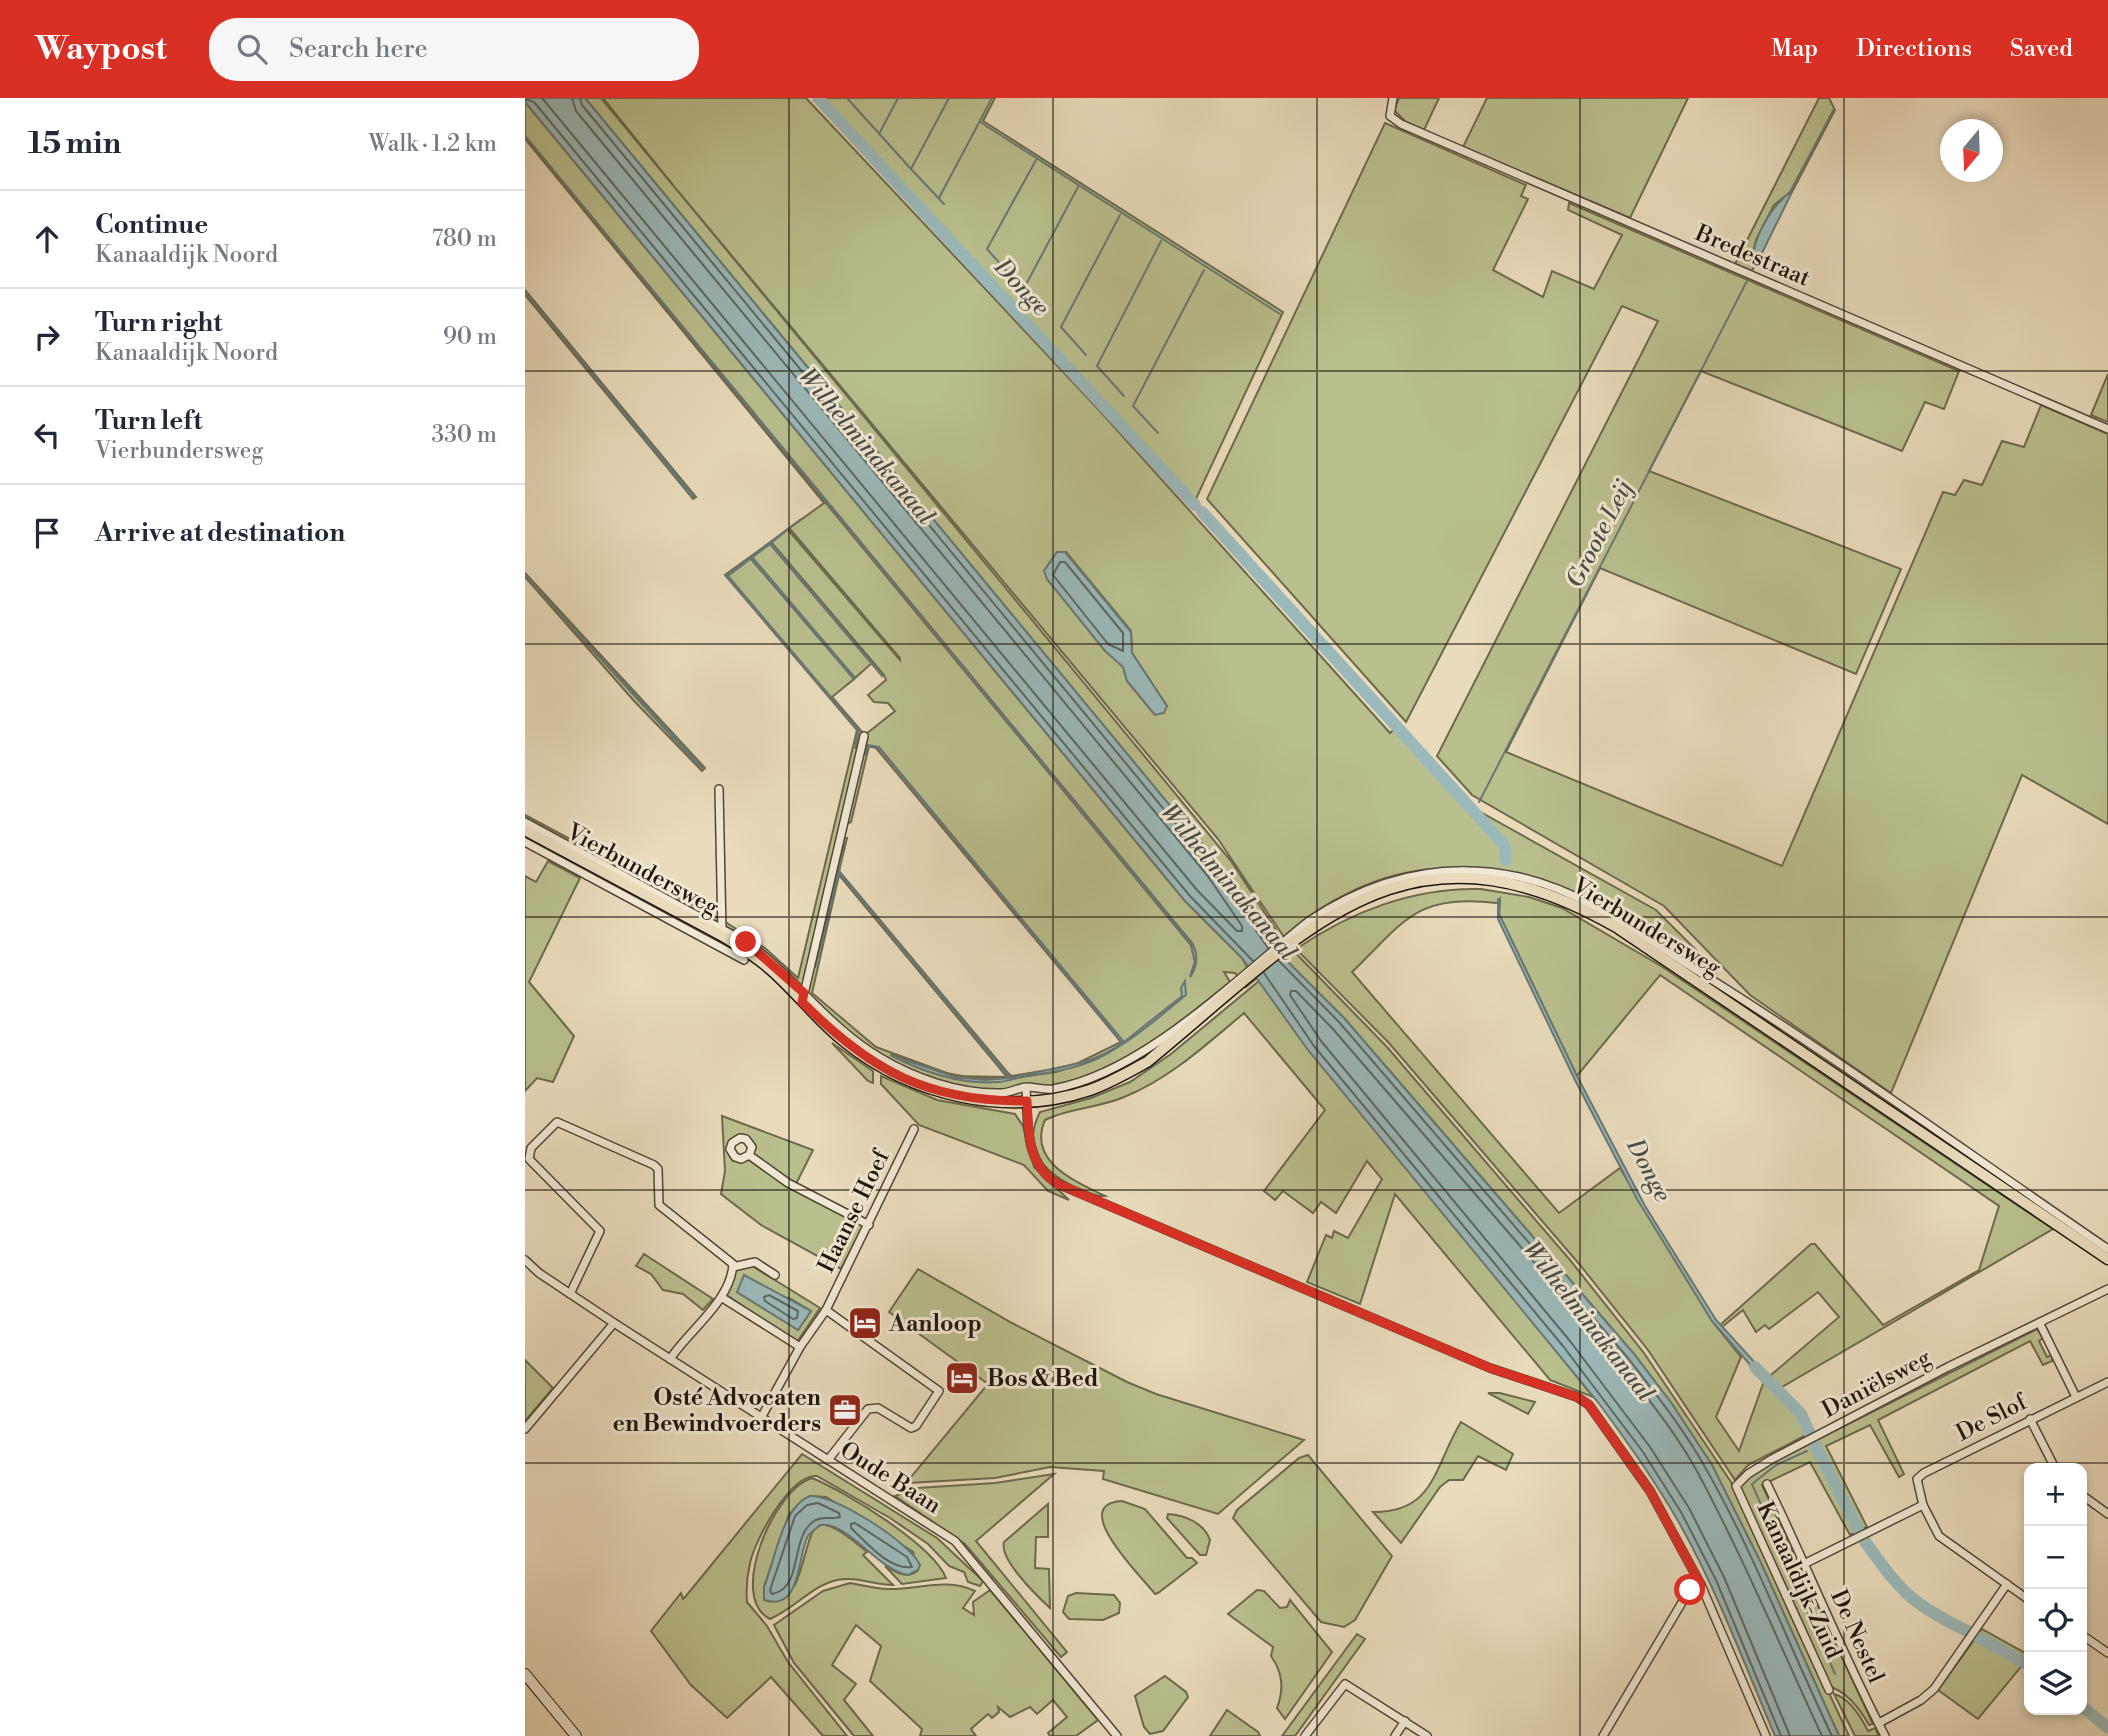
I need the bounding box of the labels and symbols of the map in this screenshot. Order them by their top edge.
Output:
north arrow [1940,119,2003,182]
street label: Bredestraat [1690,219,1814,293]
water label: Donge [987,252,1055,323]
water label: Wilhelminakanaal [792,362,941,531]
water label: Groote Leij [1560,475,1640,593]
water label: Wilhelminakanaal [1154,798,1303,967]
street label: Vierbundersweg [561,818,724,922]
street label: Vierbundersweg [1566,871,1726,982]
route end [730,926,761,957]
water label: Donge [1619,1133,1677,1207]
street label: Haanse Hoef [812,1144,896,1277]
water label: Wilhelminakanaal [1516,1235,1660,1408]
hotel icon: Aanloop [846,1304,884,1342]
place label: Aanloop [888,1310,982,1338]
street label: Daniëlsweg [1817,1344,1936,1424]
hotel icon: Bos & Bed [943,1359,981,1397]
place label: Bos & Bed [987,1365,1099,1393]
place label: Osté Advocaten en Bewindvoerders [613,1384,821,1438]
street label: De Slof [1952,1388,2033,1447]
office icon: Osté Advocaten en Bewindvoerders [826,1391,864,1429]
street label: Oude Baan [835,1436,946,1520]
street label: Kanaaldijk-Zuid [1750,1497,1848,1663]
route start [1674,1574,1705,1605]
street label: De Nestel [1824,1585,1890,1688]

